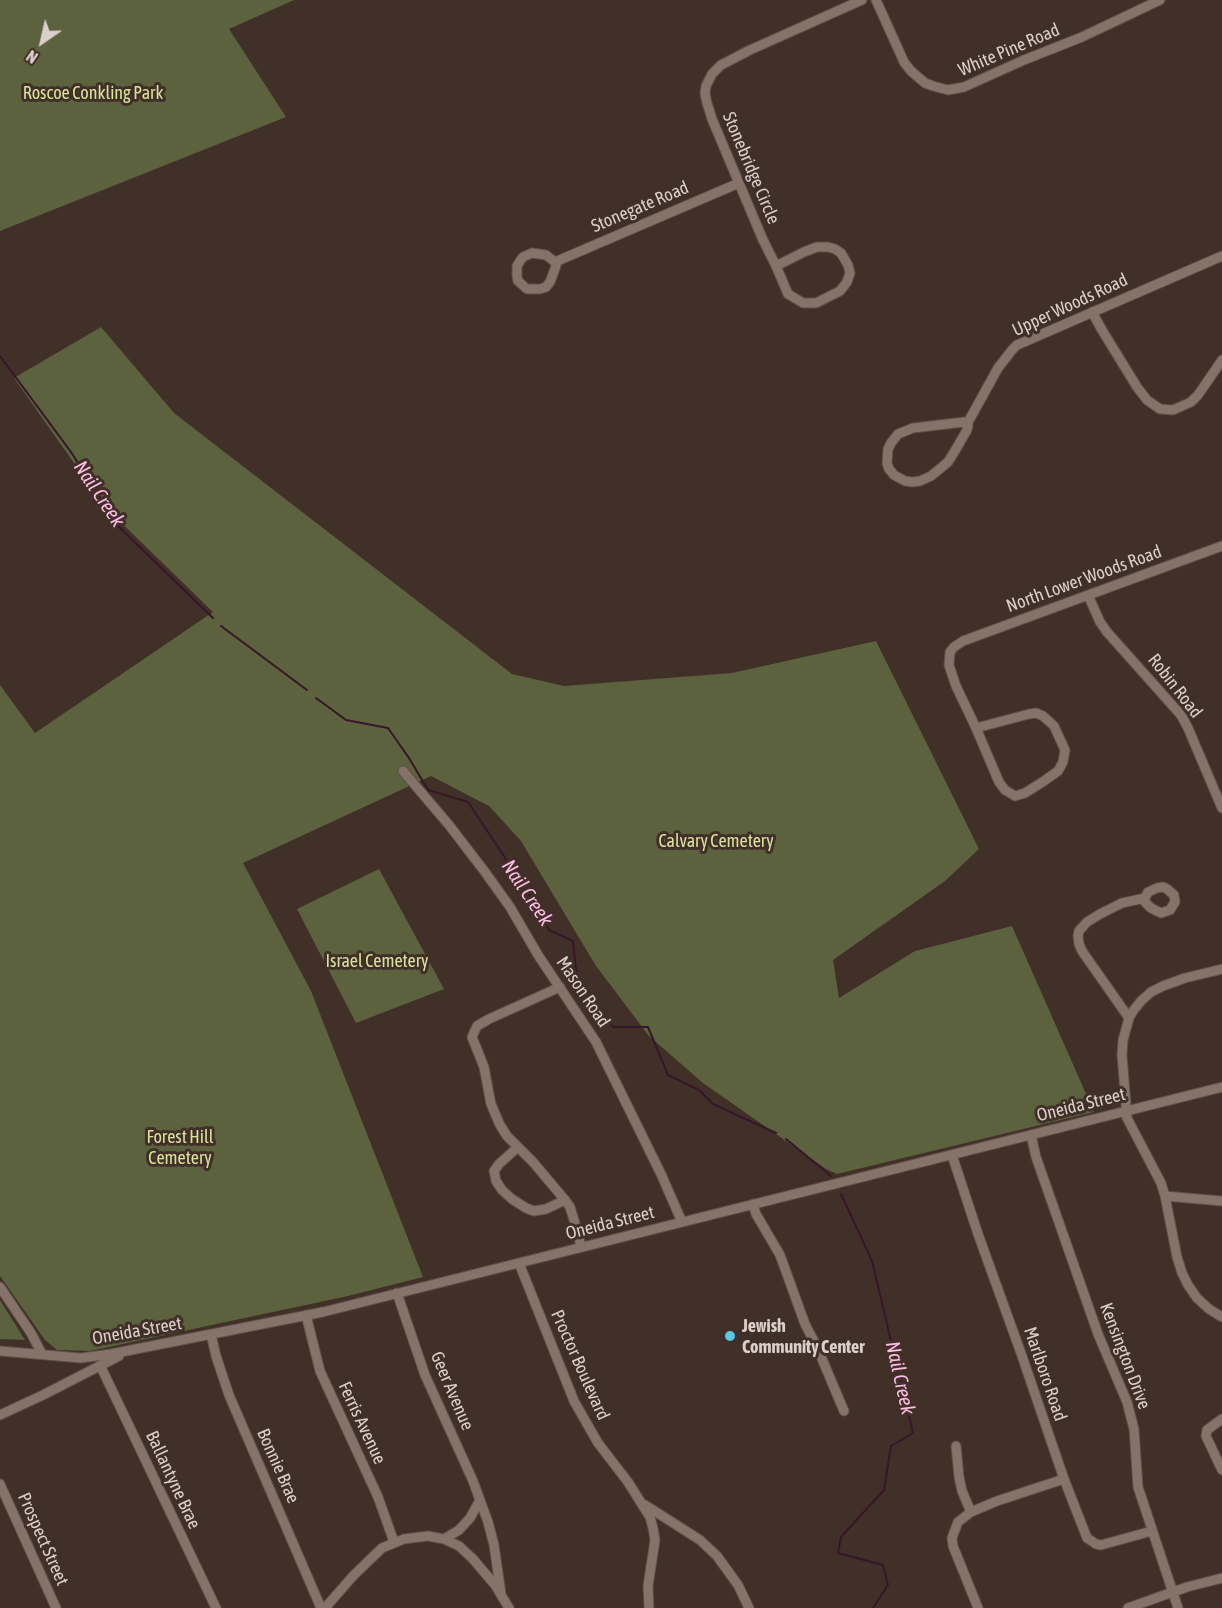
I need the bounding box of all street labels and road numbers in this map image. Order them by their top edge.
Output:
street label: White Pine Road [955,19,1063,81]
street label: Stonebridge Circle [718,109,784,227]
street label: Stonegate Road [588,177,692,237]
street label: Upper Woods Road [1009,269,1131,341]
street label: North Lower Woods Road [1003,541,1165,617]
street label: Robin Road [1143,650,1207,722]
street label: Mason Road [551,952,615,1032]
street label: Oneida Street [1035,1084,1127,1126]
street label: Oneida Street [564,1202,656,1244]
street label: Kensington Drive [1095,1300,1155,1412]
street label: Proctor Boulevard [546,1307,614,1423]
street label: Oneida Street [91,1313,183,1349]
street label: Marlboro Road [1019,1324,1071,1424]
street label: Geer Avenue [426,1348,478,1434]
street label: Ferris Avenue [334,1378,390,1468]
street label: Bonnie Brae [252,1425,304,1507]
street label: Ballantyne Brae [141,1428,205,1532]
street label: Prospect Street [13,1489,73,1589]

